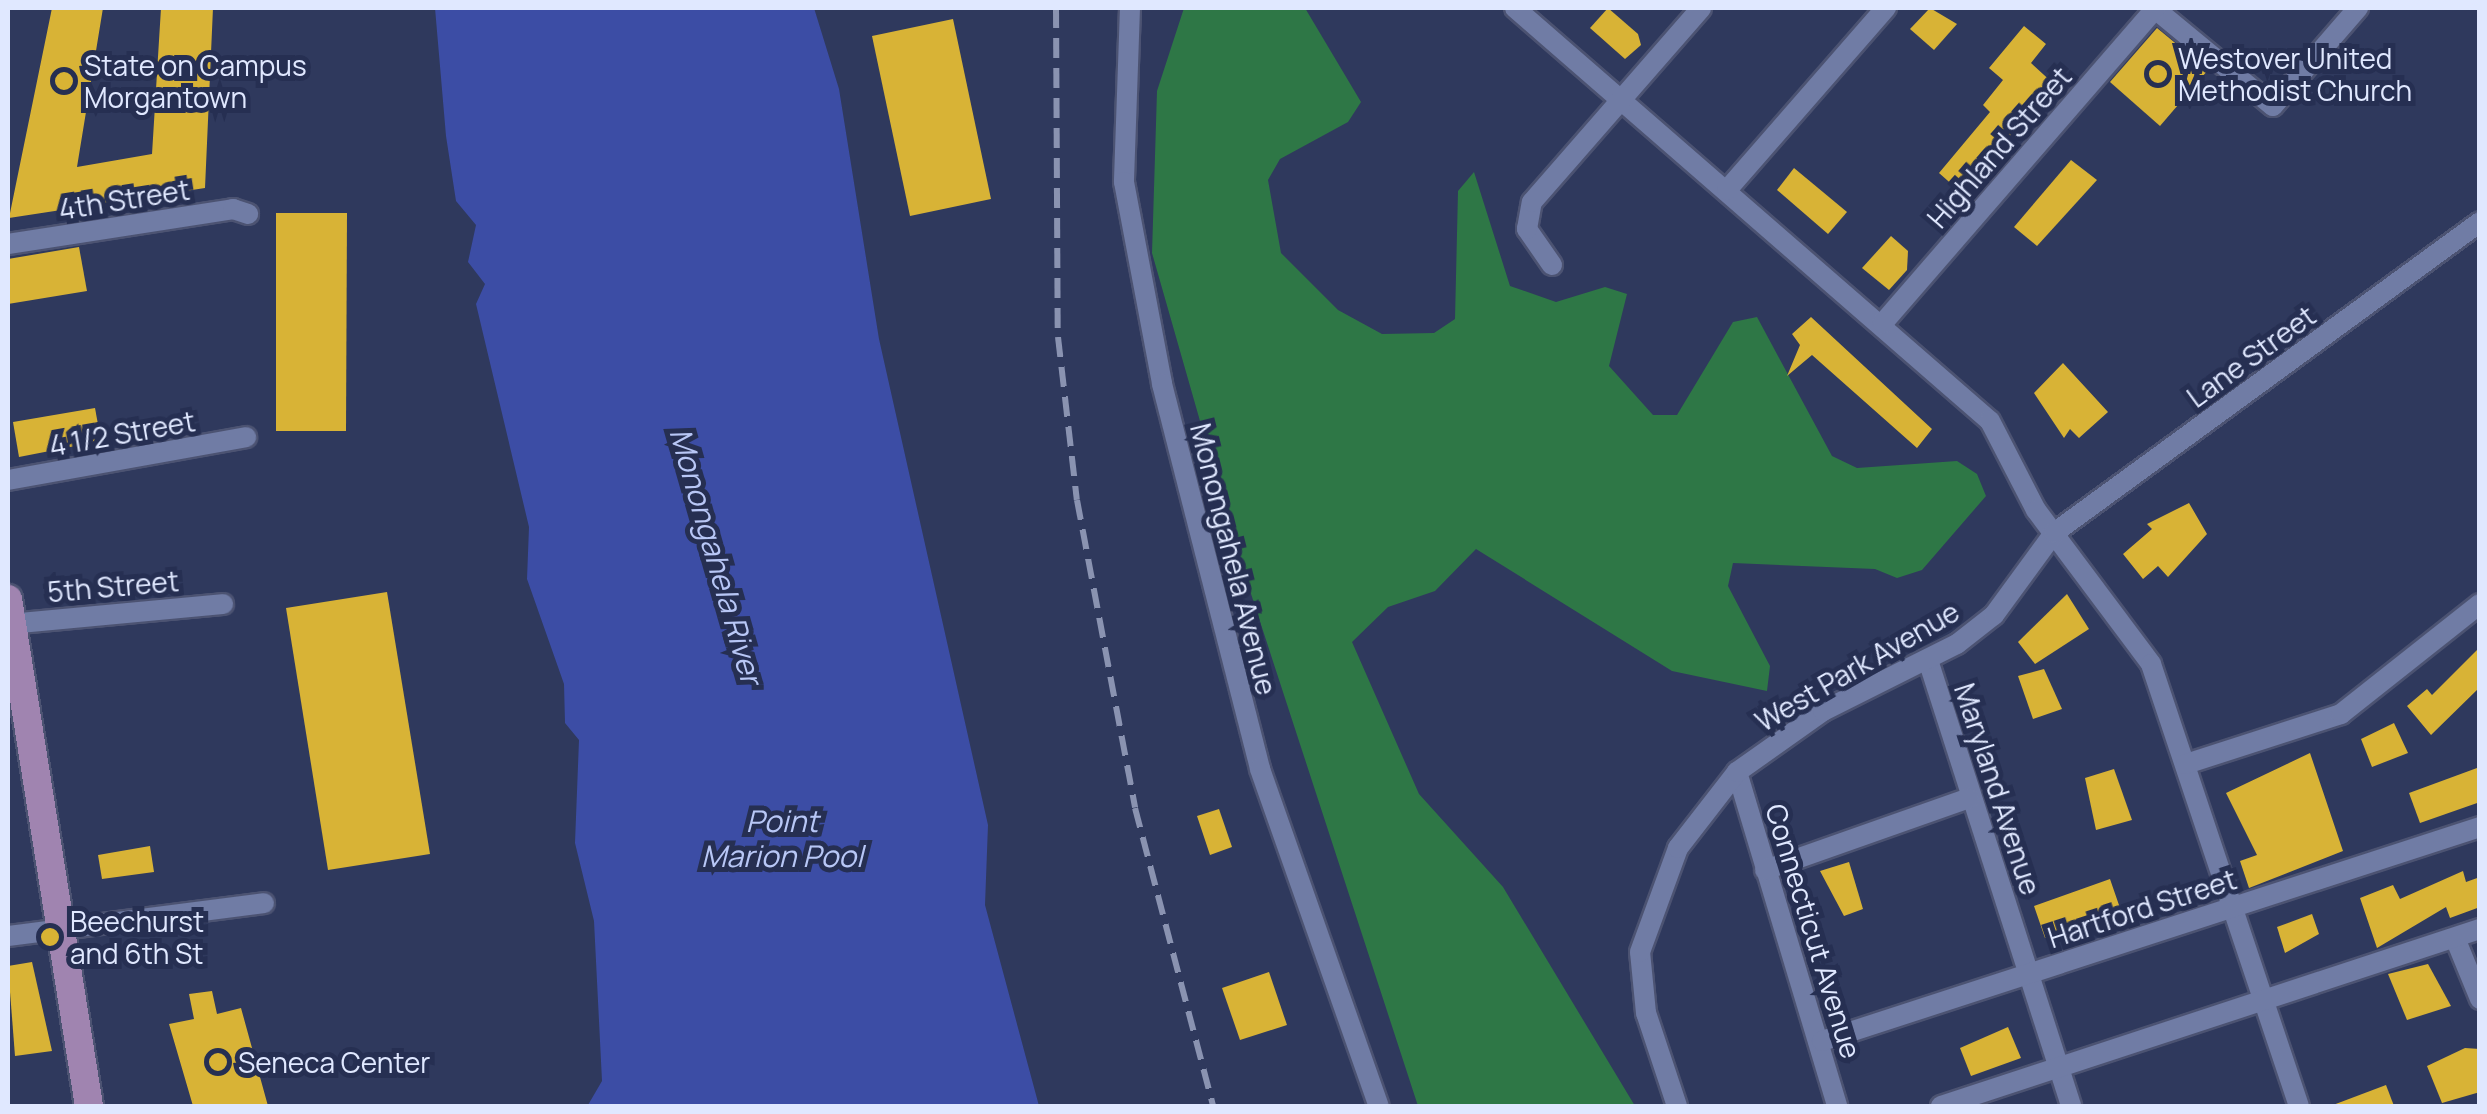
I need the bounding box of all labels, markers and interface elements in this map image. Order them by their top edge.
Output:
place label: Westover United Methodist Church [2178,41,2412,107]
place label: State on Campus Morgantown [84,48,307,114]
street label: Highland Street [1920,60,2078,234]
marker: Westover United Methodist Church [2147,63,2169,85]
marker: State on Campus Morgantown [53,70,75,92]
street label: 4th Street [56,172,192,226]
street label: Lane Street [2180,298,2322,414]
street label: 4 1/2 Street [46,404,198,462]
street label: Monongahela Avenue [1184,420,1284,698]
water label: Monongahela River [662,424,770,688]
street label: 5th Street [46,564,180,608]
street label: West Park Avenue [1749,594,1965,738]
street label: Maryland Avenue [1948,679,2048,899]
street label: Connecticut Avenue [1759,800,1869,1062]
water label: Point Marion Pool [701,803,863,874]
street label: Hartford Street [2044,862,2240,954]
place label: Beechurst and 6th St [70,904,204,970]
marker: Beechurst and 6th St [39,926,61,948]
place label: Seneca Center [238,1045,430,1079]
marker: Seneca Center [207,1051,229,1073]

